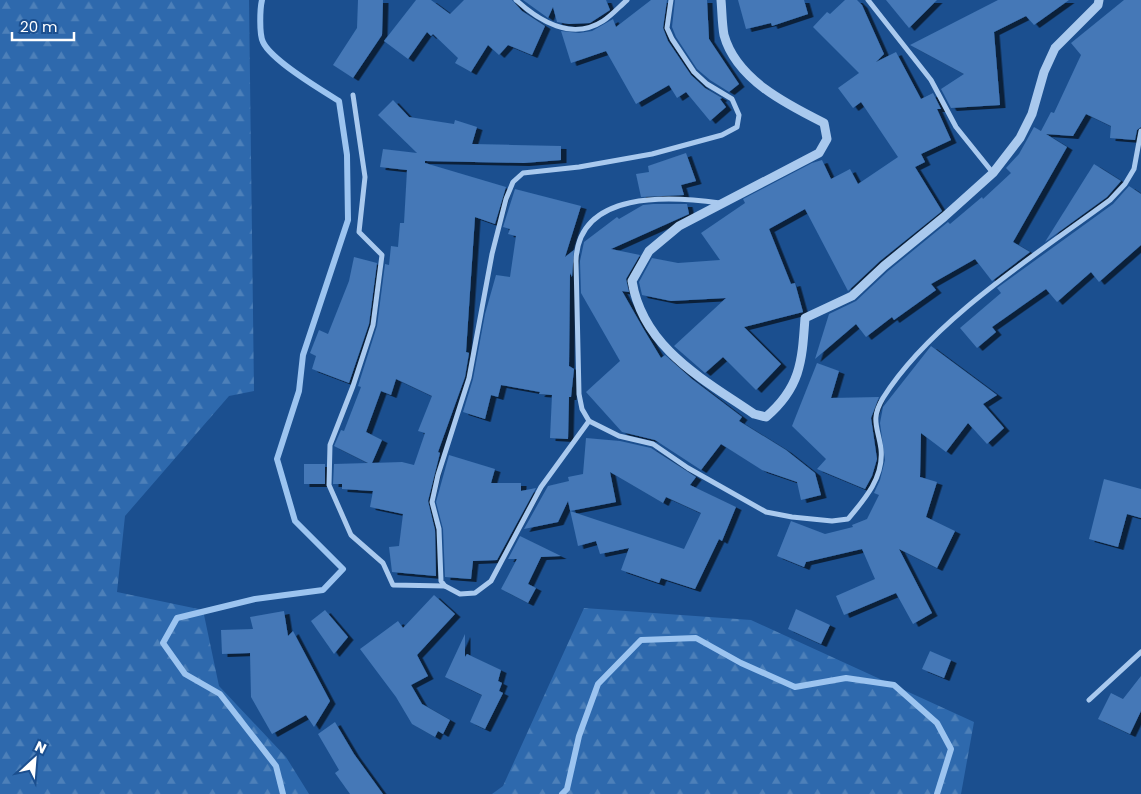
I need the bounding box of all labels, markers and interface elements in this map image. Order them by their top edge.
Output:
scale bar [12,10,75,42]
text: 20 m [20,16,58,37]
north arrow [10,734,60,784]
text: N [32,736,50,759]

